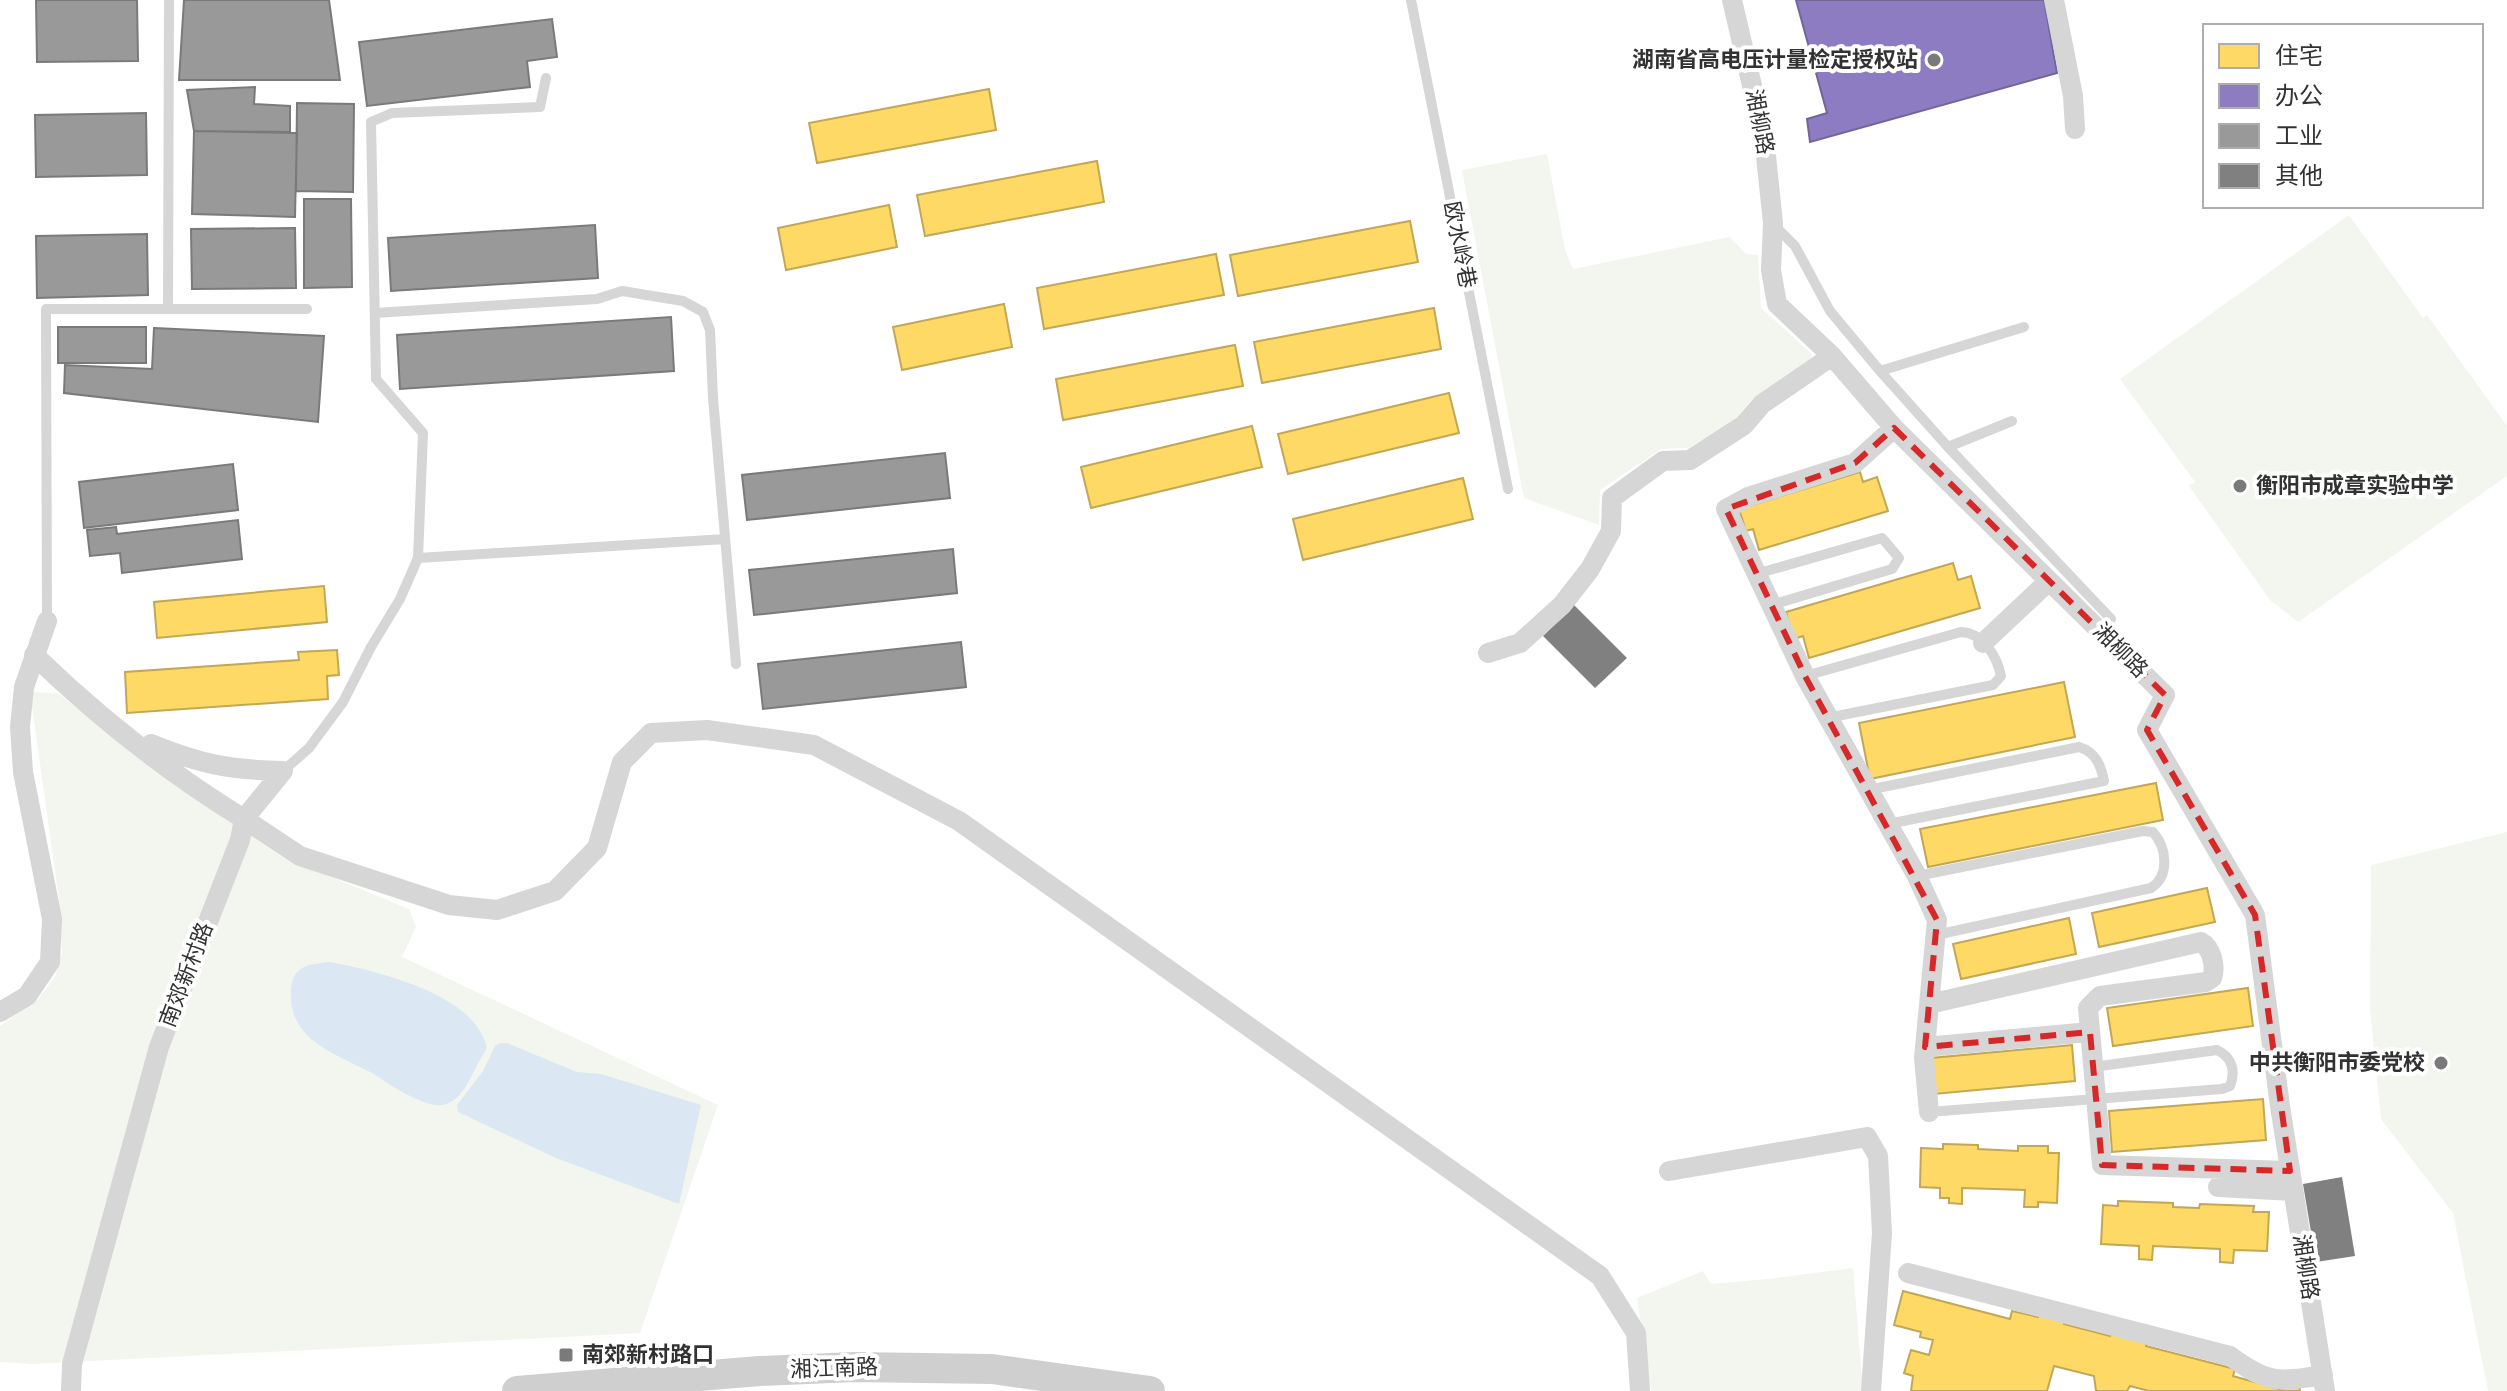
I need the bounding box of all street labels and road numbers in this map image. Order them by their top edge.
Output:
street label: 湘柳路 [1739,87,1779,157]
street label: 欧水岭巷 [1437,199,1481,291]
street label: 湘柳路 [2087,618,2153,684]
street label: 南郊新村路 [155,919,219,1031]
street label: 湘柳路 [2287,1232,2323,1302]
street label: 湘江南路 [790,1354,878,1384]

